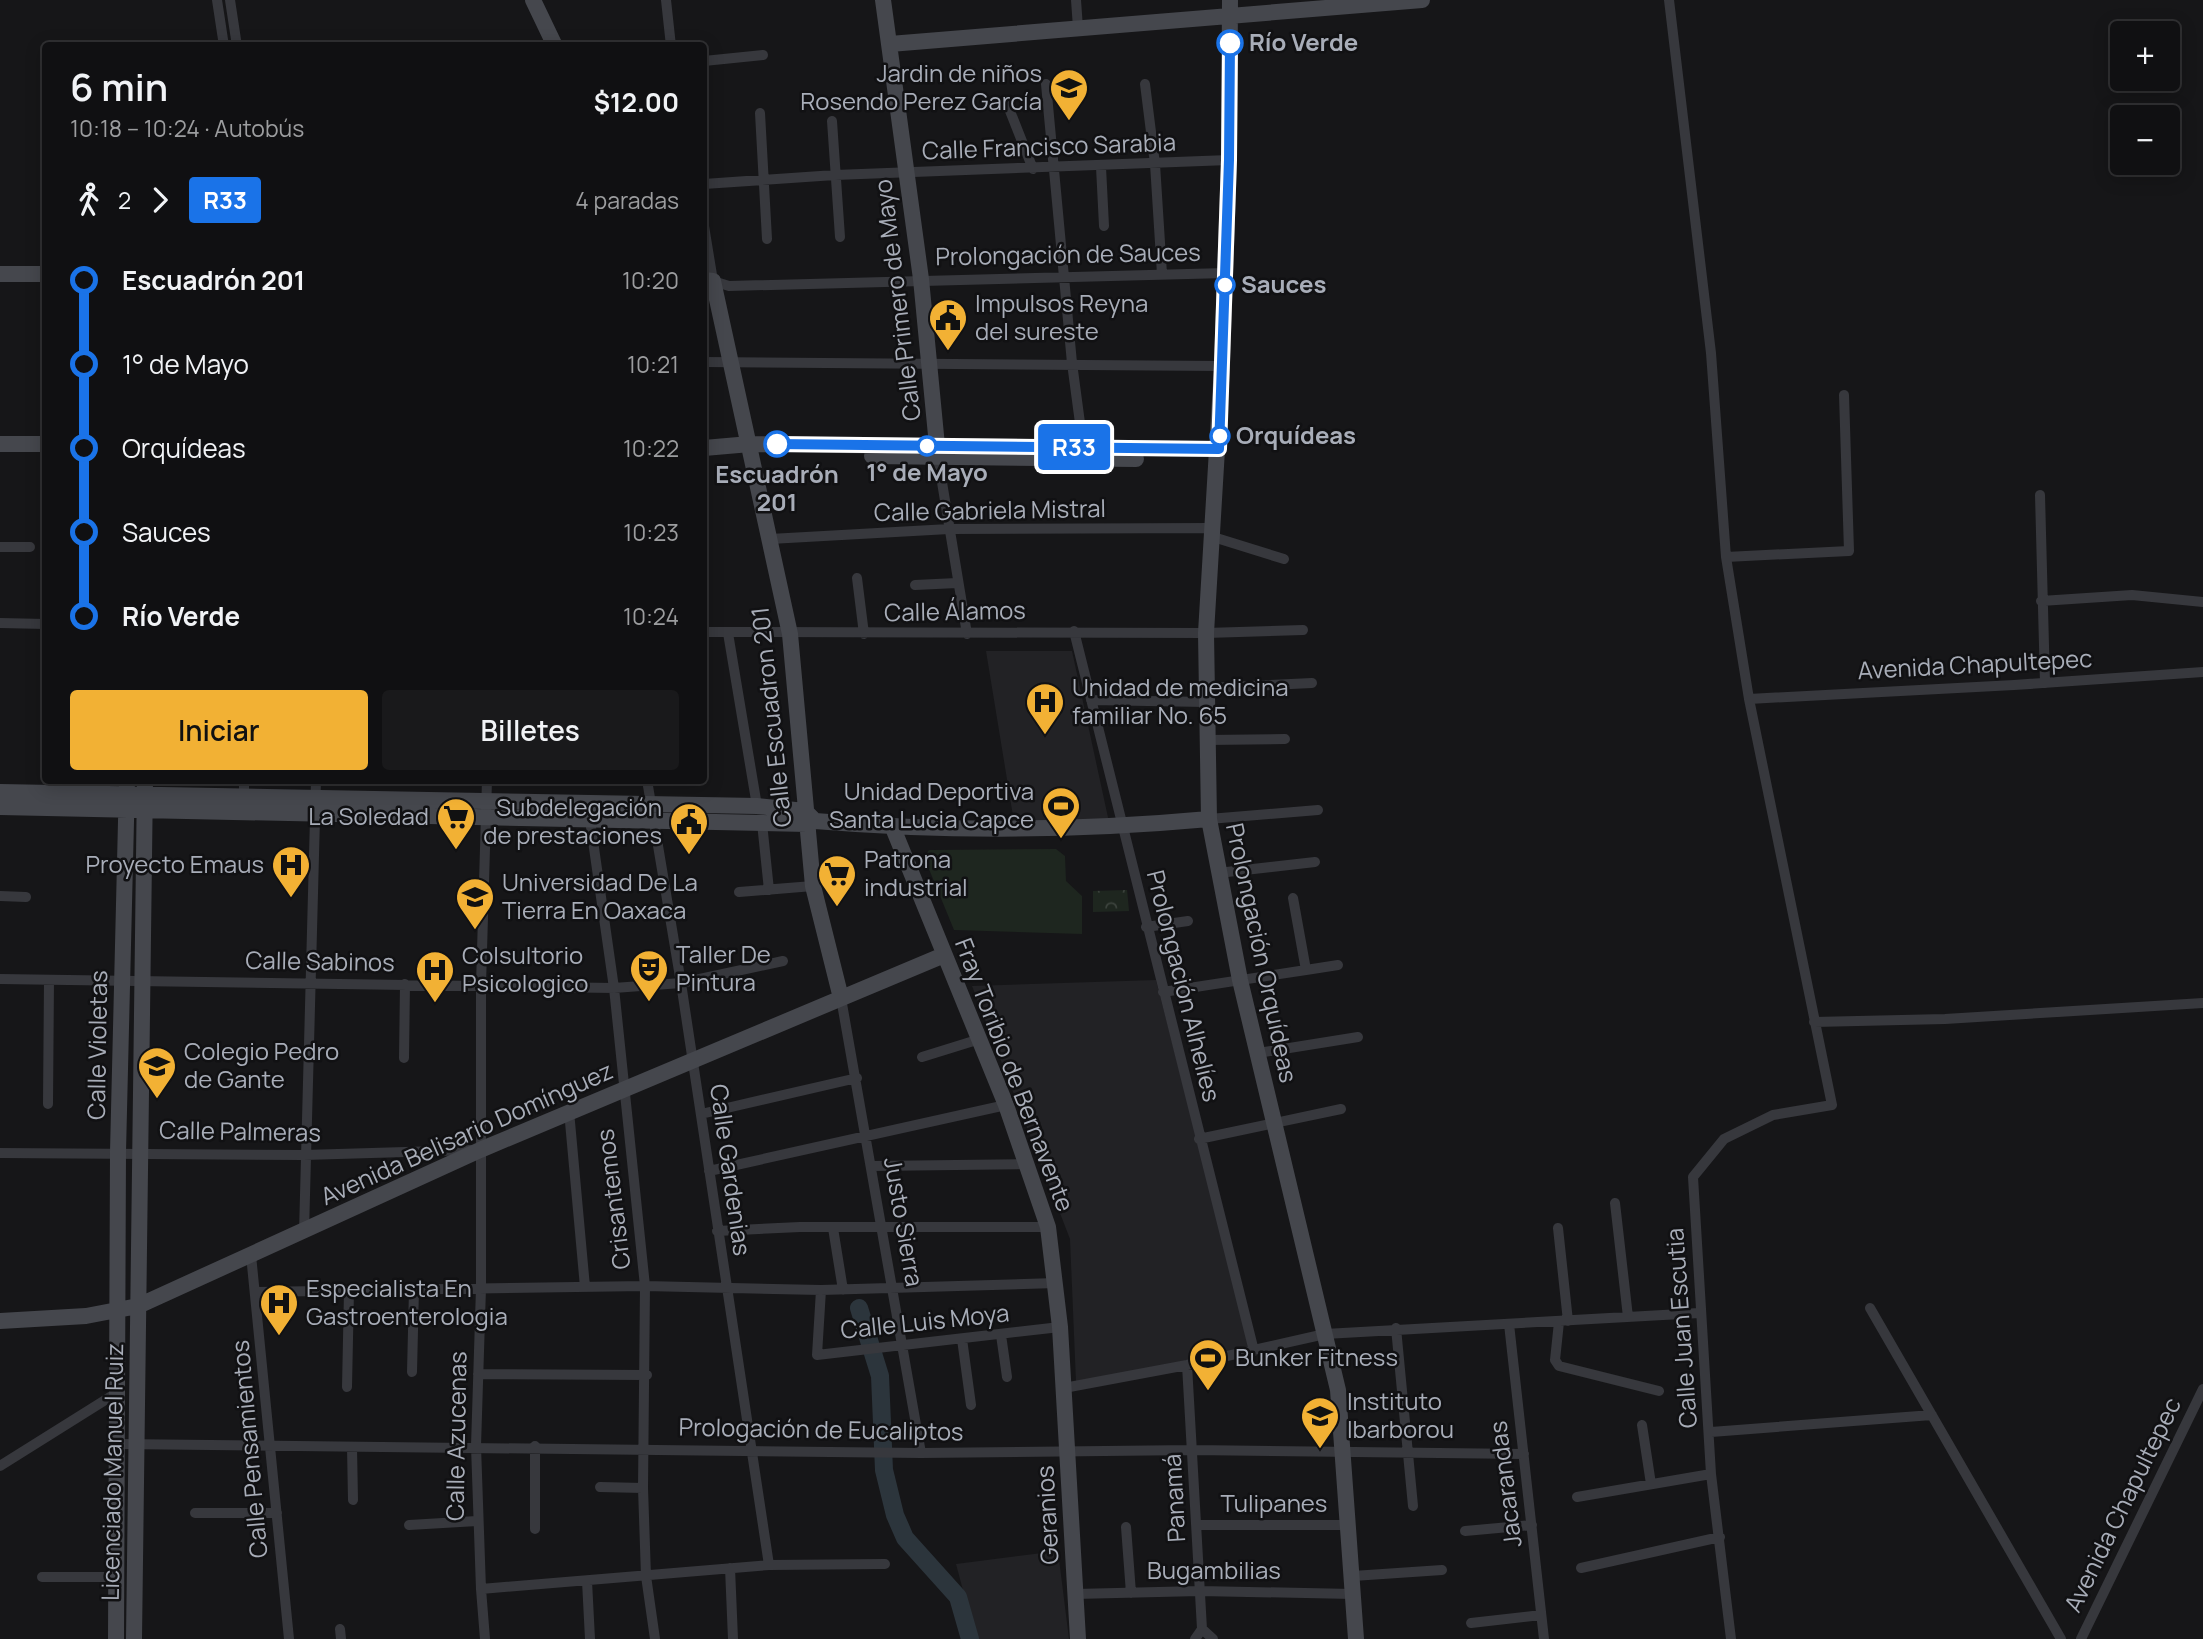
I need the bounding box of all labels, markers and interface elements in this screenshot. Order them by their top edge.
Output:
map controls [2110,21,2180,175]
button: + [2110,21,2180,91]
place label: Río Verde [1249,25,1358,58]
marker: Río Verde [1217,30,1243,56]
place label: Jardin de niños Rosendo Perez García [800,56,1042,117]
text: 6 min [70,60,168,112]
school or university icon: Jardin de niños Rosendo Perez García [1048,67,1090,122]
text: $12.00 [594,84,679,120]
button: − [2110,105,2180,175]
text: 10:18 – 10:24 · Autobús [70,112,304,144]
street label: Calle Francisco Sarabia [921,125,1177,166]
street label: Calle Primero de Mayo [865,177,928,423]
icon: walk [70,181,108,219]
icon: forward [141,181,179,219]
text: R33 [203,183,247,216]
text: 2 [118,184,131,216]
text: 4 paradas [575,184,679,216]
street label: Prolongación de Sauces [935,235,1201,272]
text: Escuadrón 201 [122,262,305,298]
text: 10:20 [622,264,679,296]
place label: Sauces [1241,267,1327,300]
marker: Sauces [1215,275,1235,295]
place label: Impulsos Reyna del sureste [975,286,1148,347]
public building icon: Impulsos Reyna del sureste [927,297,969,352]
text: 1° de Mayo [122,346,249,382]
text: 10:21 [627,348,679,380]
place label: Orquídeas [1236,418,1356,451]
line badge: R33 [1034,424,1114,470]
marker: Orquídeas [1210,426,1230,446]
text: Orquídeas [122,430,246,466]
text: R33 [1052,430,1096,463]
marker: Escuadrón 201 [764,431,790,457]
text: 10:22 [623,432,679,464]
marker: 1° de Mayo [917,436,937,456]
place label: 1° de Mayo [866,455,988,488]
place label: Escuadrón 201 [715,457,839,518]
street label: Calle Gabriela Mistral [874,491,1106,528]
text: Sauces [122,514,211,550]
text: 10:23 [623,516,679,548]
street label: Calle Álamos [884,593,1026,628]
text: Río Verde [122,598,240,634]
text: 10:24 [623,600,679,632]
street label: Calle Escuadron 201 [743,605,798,829]
street label: Avenida Chapultepec [1857,641,2093,686]
place label: Unidad de medicina familiar No. 65 [1072,670,1289,731]
hospital icon: Unidad de medicina familiar No. 65 [1024,681,1066,736]
button: Iniciar [70,690,368,770]
button: Billetes [382,690,679,770]
place label: Unidad Deportiva Santa Lucia Capce [829,774,1034,835]
sports icon: Unidad Deportiva Santa Lucia Capce [1040,785,1082,840]
place label: Subdelegación de prestaciones [483,790,662,851]
supermarket icon: La Soledad [435,796,477,851]
place label: La Soledad [308,799,429,832]
public building icon: Subdelegación de prestaciones [668,801,710,856]
street label: Prolongación Orquídeas [1219,820,1306,1085]
place label: Patrona industrial [864,842,968,903]
hospital icon: Proyecto Emaus [270,844,312,899]
place label: Proyecto Emaus [86,847,264,880]
supermarket icon: Patrona industrial [816,853,858,908]
place label: Universidad De La Tierra En Oaxaca [502,865,698,926]
street label: Prolongación Alhelíes [1140,866,1229,1105]
school or university icon: Universidad De La Tierra En Oaxaca [454,876,496,931]
street label: Fray Toribio de Bernavente [948,933,1083,1216]
place label: Taller De Pintura [676,937,771,998]
place label: Colsultorio Psicologico [462,938,589,999]
street label: Calle Sabinos [245,943,395,978]
theatre icon: Taller De Pintura [628,948,670,1003]
hospital icon: Colsultorio Psicologico [414,949,456,1004]
street label: Calle Violetas [79,970,114,1120]
place label: Colegio Pedro de Gante [184,1034,339,1095]
school or university icon: Colegio Pedro de Gante [136,1045,178,1100]
street label: Avenida Belisario Domínguez [315,1053,618,1212]
street label: Calle Gardenias [703,1082,760,1258]
street label: Calle Palmeras [159,1113,321,1148]
street label: Crisantemos [588,1127,638,1271]
street label: Justo Sierra [877,1155,932,1289]
street label: Calle Juan Escutia [1657,1227,1704,1429]
place label: Especialista En Gastroenterologia [306,1271,508,1332]
hospital icon: Especialista En Gastroenterologia [258,1282,300,1337]
street label: Calle Luis Moya [839,1295,1011,1346]
sports icon: Bunker Fitness [1187,1337,1229,1392]
street label: Calle Pensamientos [223,1339,274,1559]
place label: Bunker Fitness [1235,1340,1398,1373]
street label: Licenciado Manuel Ruiz [93,1343,130,1601]
street label: Calle Azucenas [438,1351,473,1521]
place label: Instituto Ibarborou [1347,1384,1454,1445]
street label: Avenida Chapultepec [2055,1392,2188,1617]
school or university icon: Instituto Ibarborou [1299,1395,1341,1450]
street label: Prologación de Eucaliptos [678,1410,964,1447]
street label: Jacarandas [1480,1419,1529,1549]
street label: Panamá [1155,1453,1192,1543]
street label: Geranios [1027,1465,1066,1565]
street label: Tulipanes [1221,1486,1327,1519]
street label: Bugambilias [1147,1553,1281,1586]

